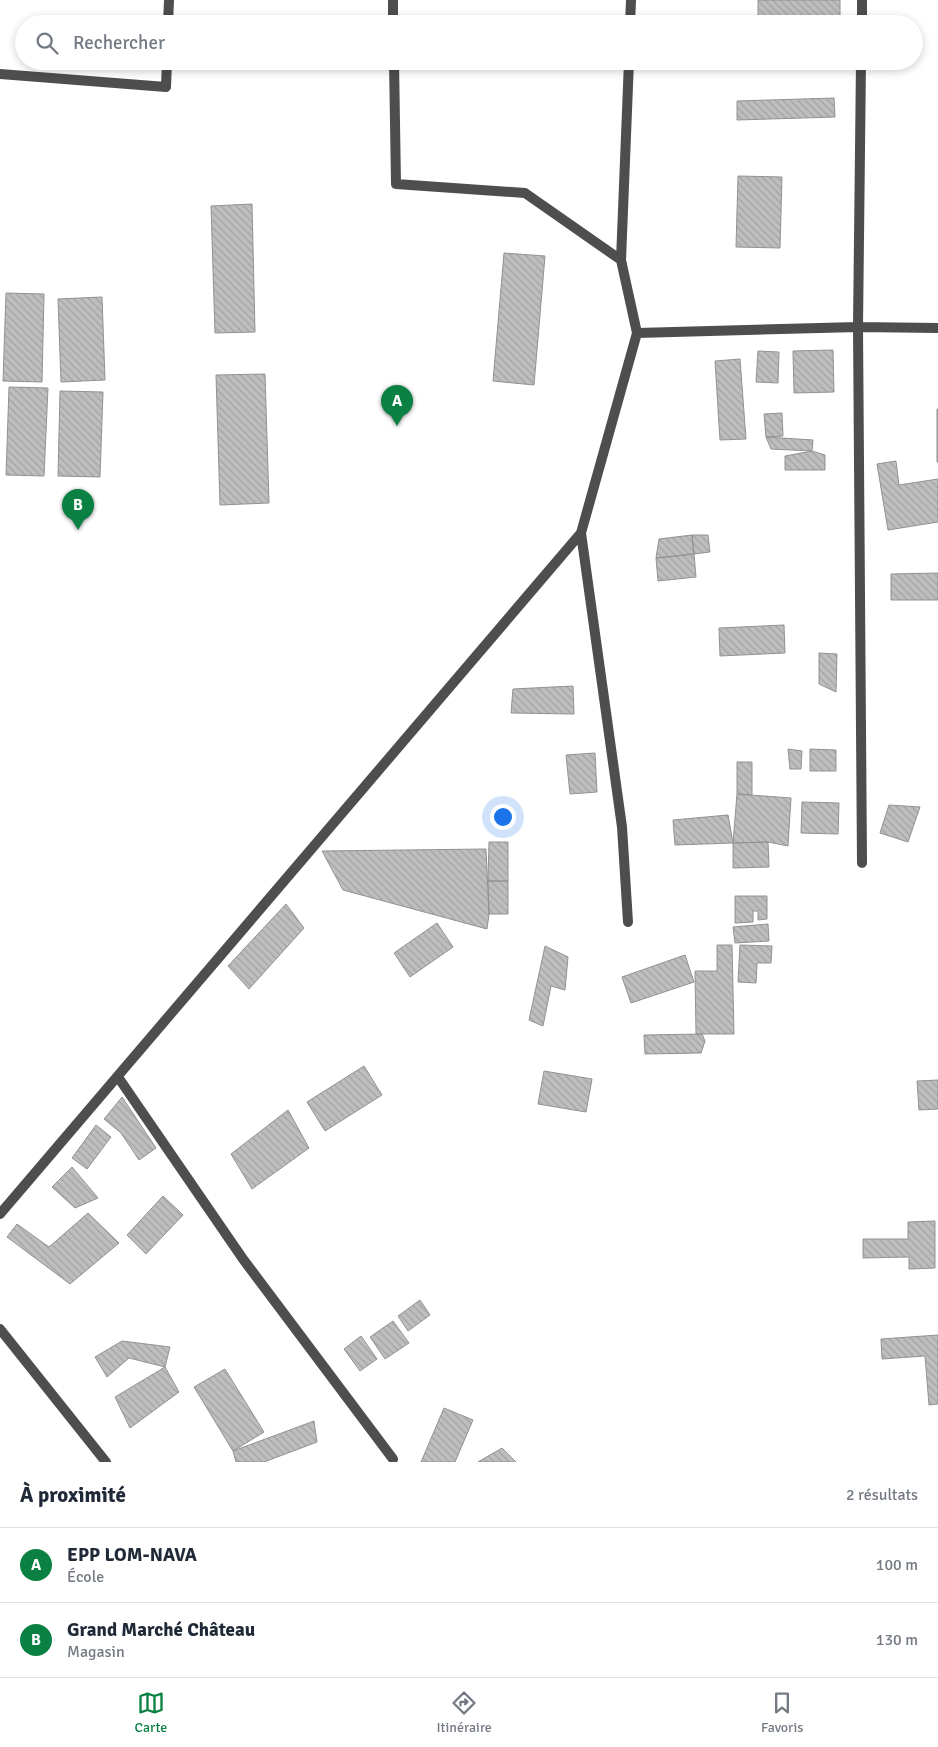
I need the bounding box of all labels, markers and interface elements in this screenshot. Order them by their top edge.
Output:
search box [15,15,923,70]
icon: search [33,29,61,57]
text: Rechercher [73,31,165,55]
pin: A [381,385,413,426]
pin: B [62,489,94,530]
your location [490,804,516,830]
text: À proximité [20,1482,126,1508]
text: 2 résultats [846,1485,918,1505]
text: EPP LOM-NAVA [67,1543,197,1567]
text: A [31,1555,41,1575]
text: 100 m [876,1555,918,1575]
text: École [67,1567,104,1587]
text: Grand Marché Château [67,1618,255,1642]
text: B [31,1630,41,1650]
text: 130 m [876,1630,918,1650]
text: Magasin [67,1642,125,1662]
tab: Carte [135,1689,167,1736]
tab: Itinéraire [436,1689,492,1736]
tab: Favoris [761,1689,803,1736]

